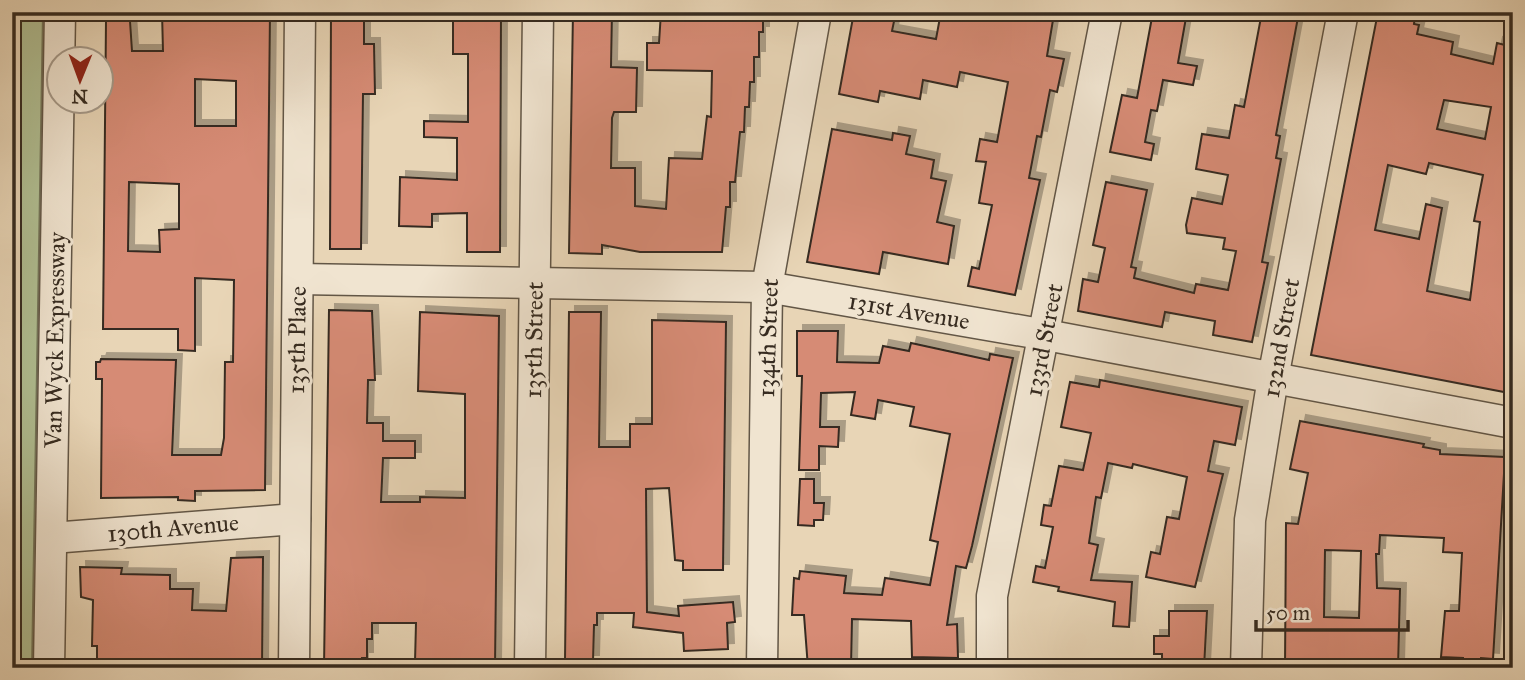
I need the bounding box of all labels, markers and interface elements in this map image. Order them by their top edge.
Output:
north arrow [46,46,116,116]
text: N [71,85,88,108]
street label: Van Wyck Expressway [38,231,72,449]
street label: 132nd Street [1256,275,1306,400]
street label: 134th Street [751,277,785,398]
street label: 133rd Street [1018,280,1070,399]
street label: 135th Street [518,281,550,399]
street label: 135th Place [281,286,313,394]
street label: 131st Avenue [846,286,972,336]
street label: 130th Avenue [106,507,240,549]
scale bar [1256,589,1408,633]
text: 50 m [1266,600,1311,626]

